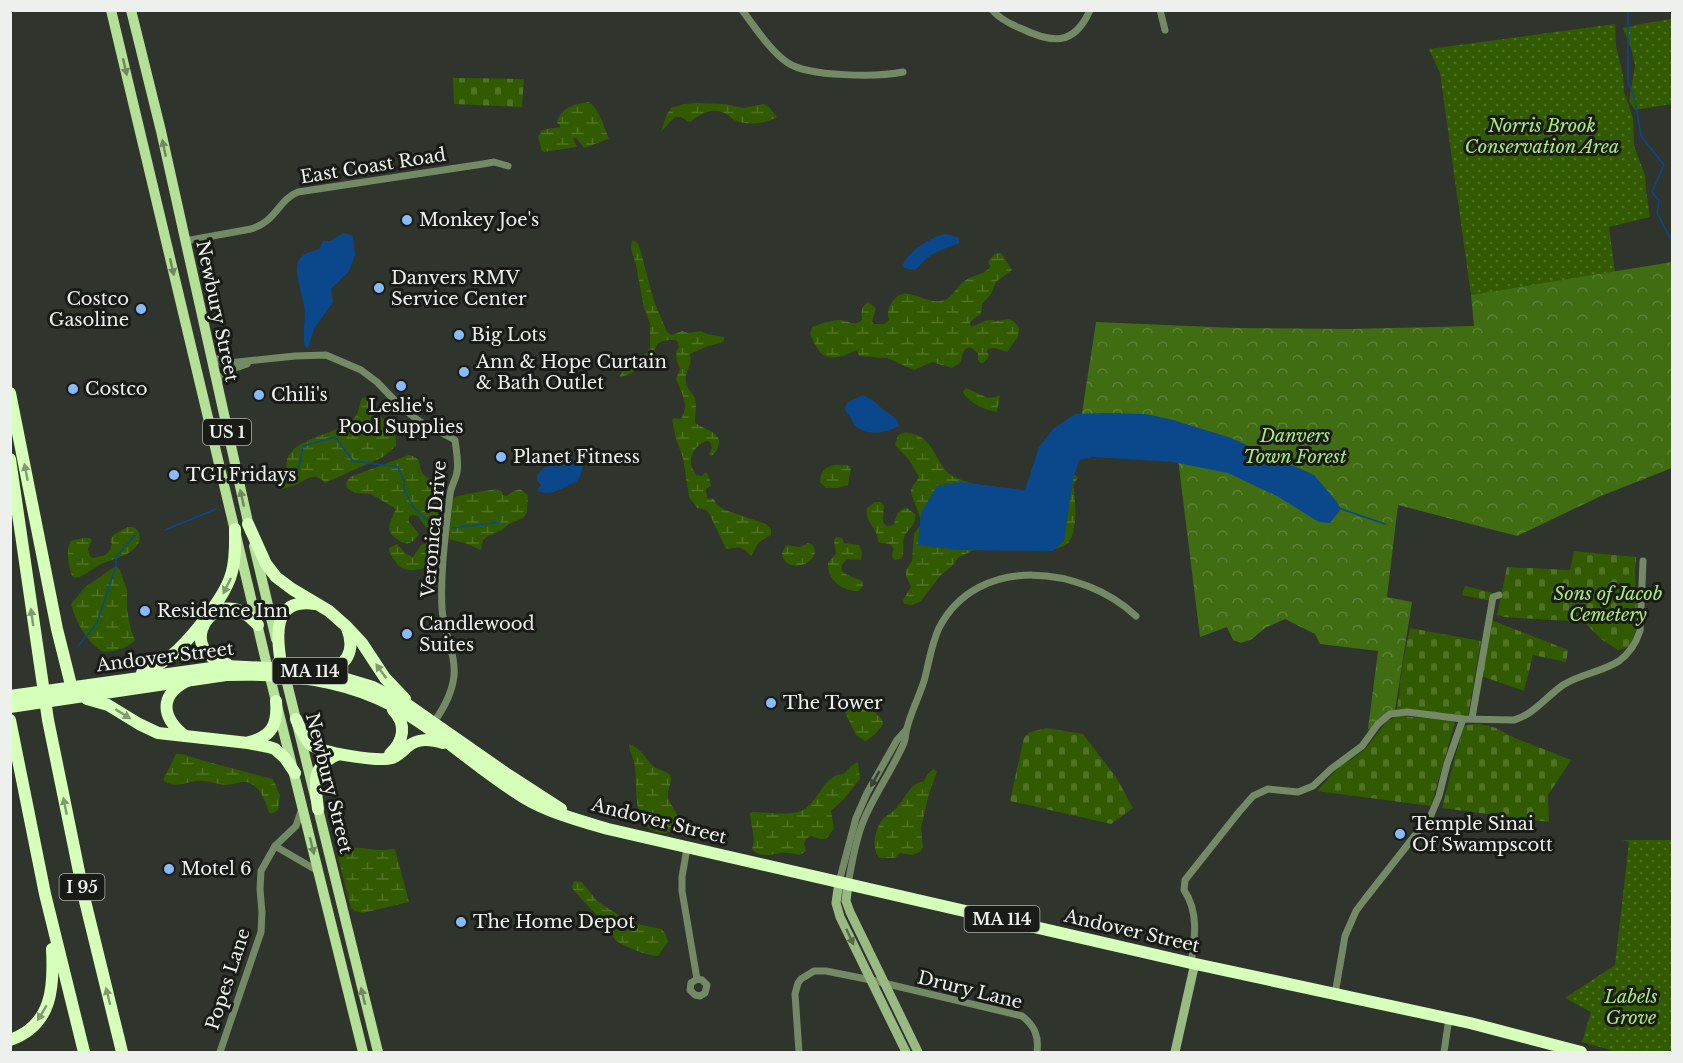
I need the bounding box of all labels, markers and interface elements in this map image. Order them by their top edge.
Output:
one-way arrow [120,58,130,77]
park label: Norris Brook Conservation Area [1465,115,1619,158]
one-way arrow [159,139,169,158]
street label: East Coast Road [298,144,448,188]
place label: Monkey Joe's [419,209,539,231]
marker: Monkey Joe's [400,213,414,227]
street label: Newbury Street [191,238,243,384]
one-way arrow [168,258,178,276]
place label: Danvers RMV Service Center [391,267,527,310]
marker: Danvers RMV Service Center [372,281,386,295]
place label: Costco Gasoline [49,288,129,331]
marker: Costco Gasoline [134,302,148,316]
place label: Big Lots [471,324,547,346]
marker: Big Lots [452,328,466,342]
place label: Ann & Hope Curtain & Bath Outlet [475,351,667,394]
marker: Ann & Hope Curtain & Bath Outlet [457,365,471,379]
place label: Costco [85,378,148,400]
marker: Leslie's Pool Supplies [394,379,408,393]
marker: Costco [66,382,80,396]
place label: Chili's [271,384,328,406]
marker: Chili's [252,388,266,402]
place label: Leslie's Pool Supplies [339,395,463,438]
road number: US 1 [203,419,251,445]
park label: Danvers Town Forest [1243,425,1347,468]
place label: Planet Fitness [513,446,640,468]
marker: Planet Fitness [494,450,508,464]
street label: Veronica Drive [417,459,451,600]
one-way arrow [21,462,30,481]
place label: TGI Fridays [186,464,296,486]
marker: TGI Fridays [167,468,181,482]
one-way arrow [237,489,246,508]
one-way arrow [222,578,231,595]
park label: Sons of Jacob Cemetery [1554,583,1662,626]
place label: Residence Inn [157,600,288,622]
marker: Residence Inn [138,604,152,618]
one-way arrow [28,607,37,626]
place label: Candlewood Suites [419,613,535,656]
marker: Candlewood Suites [400,627,414,641]
street label: Andover Street [94,638,235,676]
road number: MA 114 [272,658,348,684]
one-way arrow [375,664,387,680]
place label: The Tower [783,692,883,714]
marker: The Tower [764,696,778,710]
one-way arrow [115,708,131,719]
street label: Newbury Street [301,711,357,856]
one-way arrow [870,771,880,788]
street label: Andover Street [588,793,729,848]
one-way arrow [60,796,69,815]
place label: Temple Sinai Of Swampscott [1412,813,1553,856]
marker: Temple Sinai Of Swampscott [1393,827,1407,841]
one-way arrow [307,837,317,855]
place label: Motel 6 [181,858,252,880]
marker: Motel 6 [162,862,176,876]
road number: I 95 [60,874,104,900]
street label: Andover Street [1061,905,1202,957]
road number: MA 114 [964,906,1040,932]
place label: The Home Depot [473,911,635,933]
marker: The Home Depot [454,915,468,929]
street label: Popes Lane [201,926,255,1032]
one-way arrow [846,929,855,946]
street label: Drury Lane [915,966,1025,1014]
park label: Labels Grove [1603,986,1658,1029]
one-way arrow [102,987,112,1005]
one-way arrow [358,987,368,1005]
one-way arrow [37,1005,48,1021]

